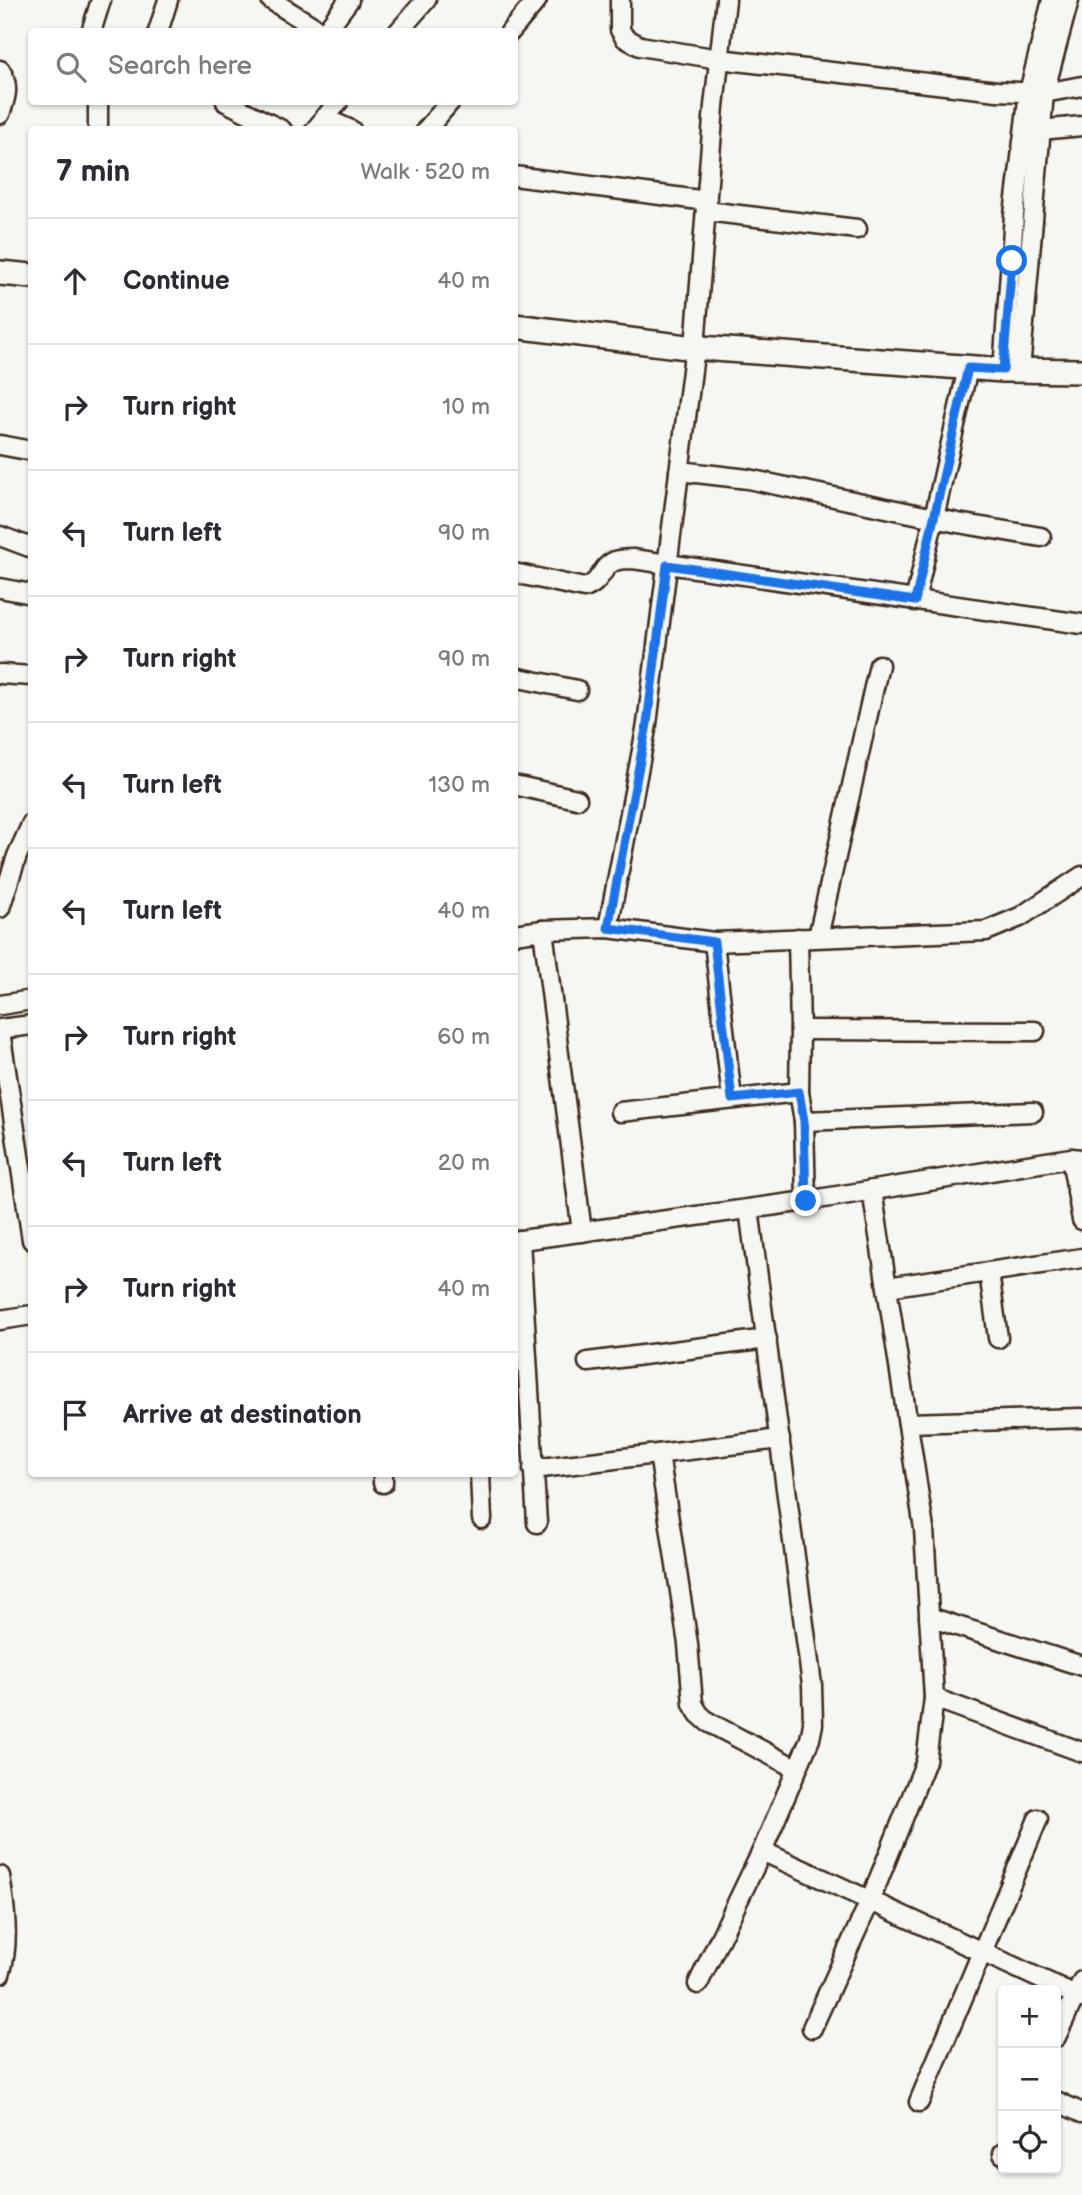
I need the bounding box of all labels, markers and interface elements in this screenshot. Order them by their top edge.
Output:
search box [28,28,518,105]
icon: search [52,48,90,86]
text: Search here [108,51,252,82]
text: 7 min [56,154,130,190]
text: Walk · 520 m [360,158,490,186]
route start [996,245,1027,276]
icon: ahead [56,262,94,300]
text: Continue [123,266,230,297]
text: 40 m [437,267,490,295]
icon: right [56,388,94,426]
text: Turn right [123,392,236,423]
text: 10 m [442,393,490,421]
icon: left [56,514,94,552]
text: Turn left [123,518,222,549]
text: 90 m [438,519,490,547]
icon: right [56,640,94,678]
text: Turn right [123,644,236,675]
text: 90 m [438,645,490,673]
icon: left [56,766,94,804]
text: Turn left [123,770,222,801]
text: 130 m [428,771,490,799]
icon: left [56,892,94,930]
text: Turn left [123,896,222,927]
text: 40 m [437,897,490,925]
icon: right [56,1018,94,1056]
text: Turn right [123,1022,236,1053]
text: 60 m [437,1023,490,1051]
icon: left [56,1144,94,1182]
text: Turn left [123,1148,222,1179]
text: 20 m [438,1149,490,1177]
route end [790,1185,821,1216]
icon: right [56,1270,94,1308]
text: Turn right [123,1274,236,1305]
text: 40 m [437,1275,490,1303]
icon: arrive [56,1396,94,1434]
text: Arrive at destination [123,1400,362,1431]
map controls [998,1985,1061,2174]
button: + [998,1985,1061,2048]
button: − [998,2048,1061,2111]
button: locate [998,2111,1061,2174]

